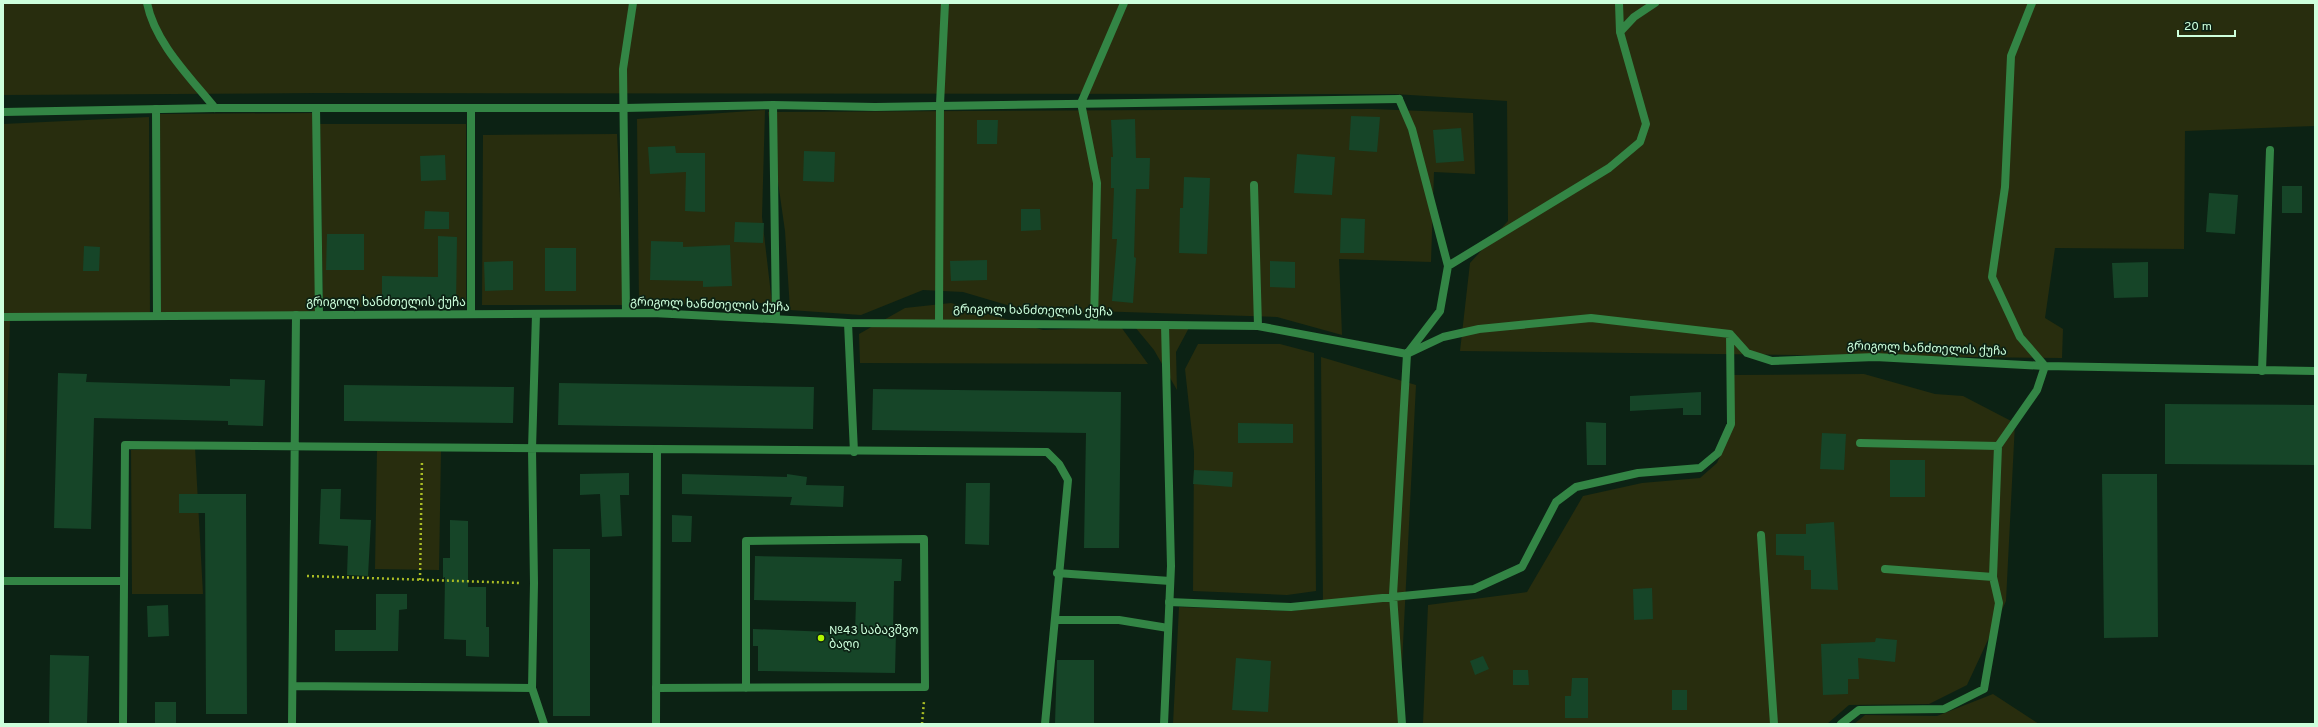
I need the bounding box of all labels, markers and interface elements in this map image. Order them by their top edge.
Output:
scale bar [2178,12,2235,38]
text: 20 m [2184,19,2212,35]
street label: გრიგოლ ხანძთელის ქუჩა [630,294,790,316]
street label: გრიგოლ ხანძთელის ქუჩა [306,295,466,311]
street label: გრიგოლ ხანძთელის ქუჩა [953,302,1113,320]
street label: გრიგოლ ხანძთელის ქუჩა [1847,338,2007,360]
place label: №43 საბავშვო ბაღი [829,623,918,653]
marker: №43 საბავშვო ბაღი [816,633,826,643]

